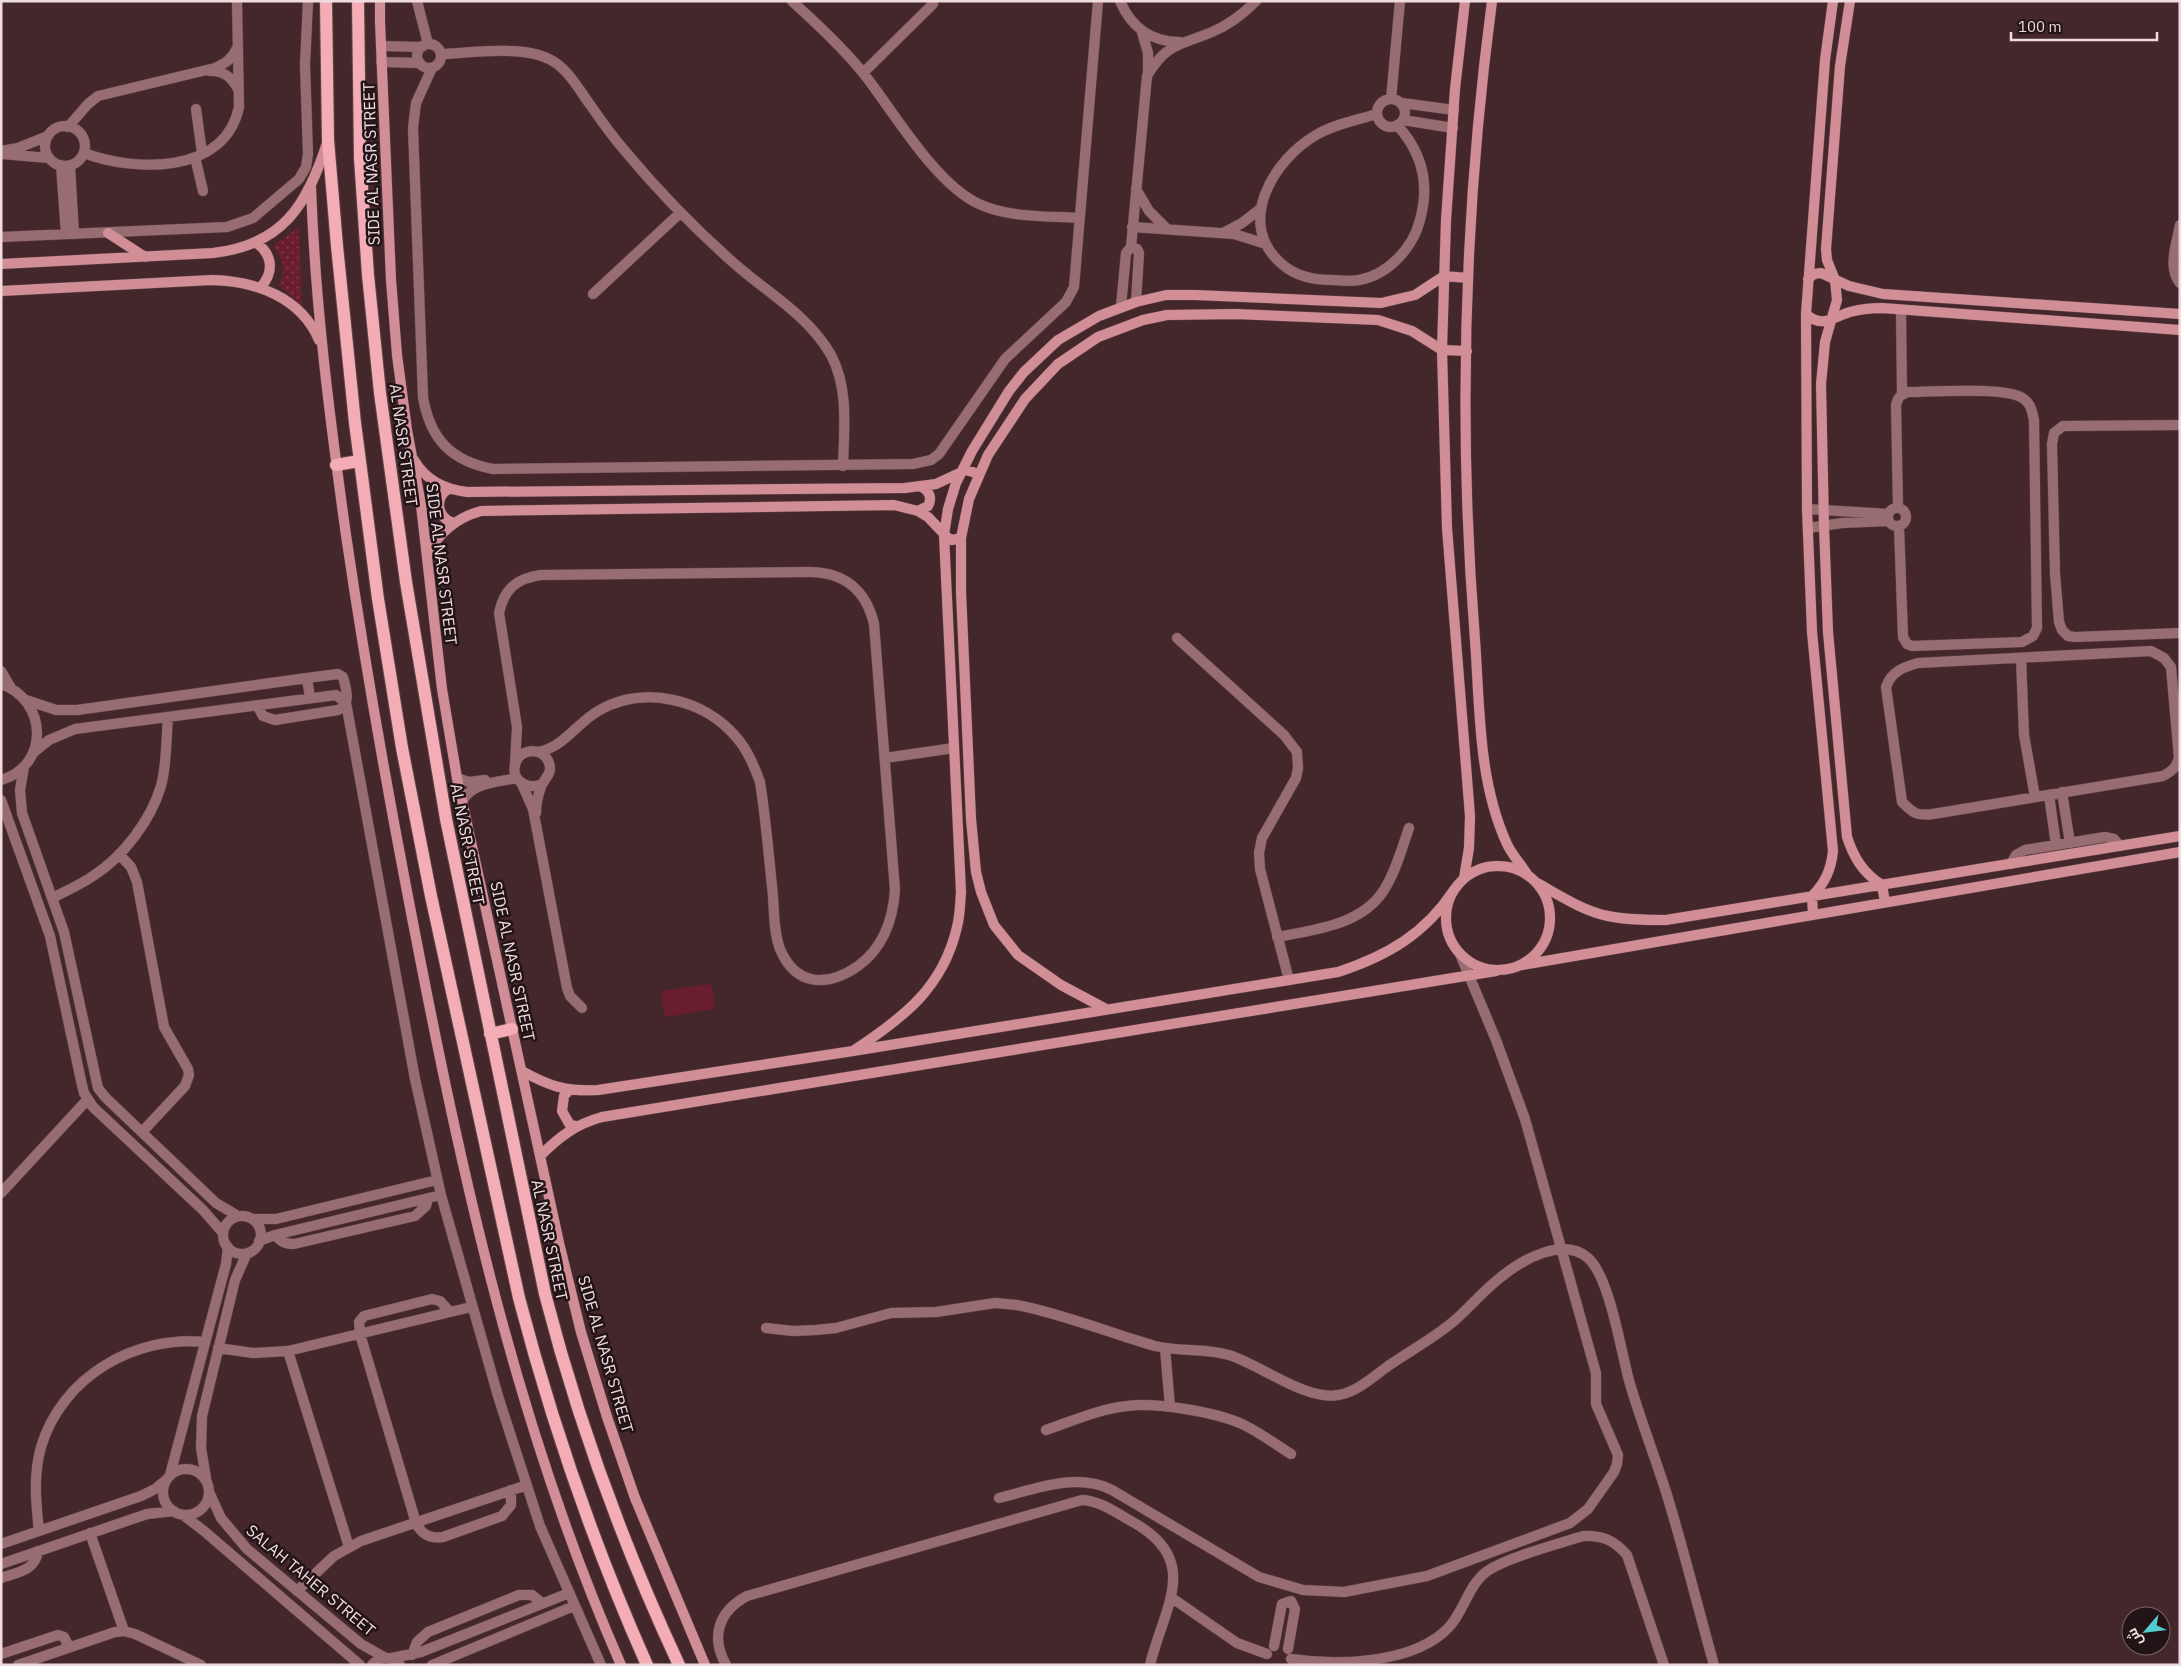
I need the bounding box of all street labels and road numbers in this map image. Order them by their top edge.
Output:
street label: SIDE AL NASR STREET [358,82,384,246]
street label: AL NASR STREET [386,383,422,507]
street label: SIDE AL NASR STREET [422,482,462,646]
street label: AL NASR STREET [446,782,490,906]
street label: SIDE AL NASR STREET [486,879,540,1043]
street label: AL NASR STREET [527,1178,573,1302]
street label: SIDE AL NASR STREET [574,1273,638,1435]
street label: SALAH TAHER STREET [242,1520,380,1640]

